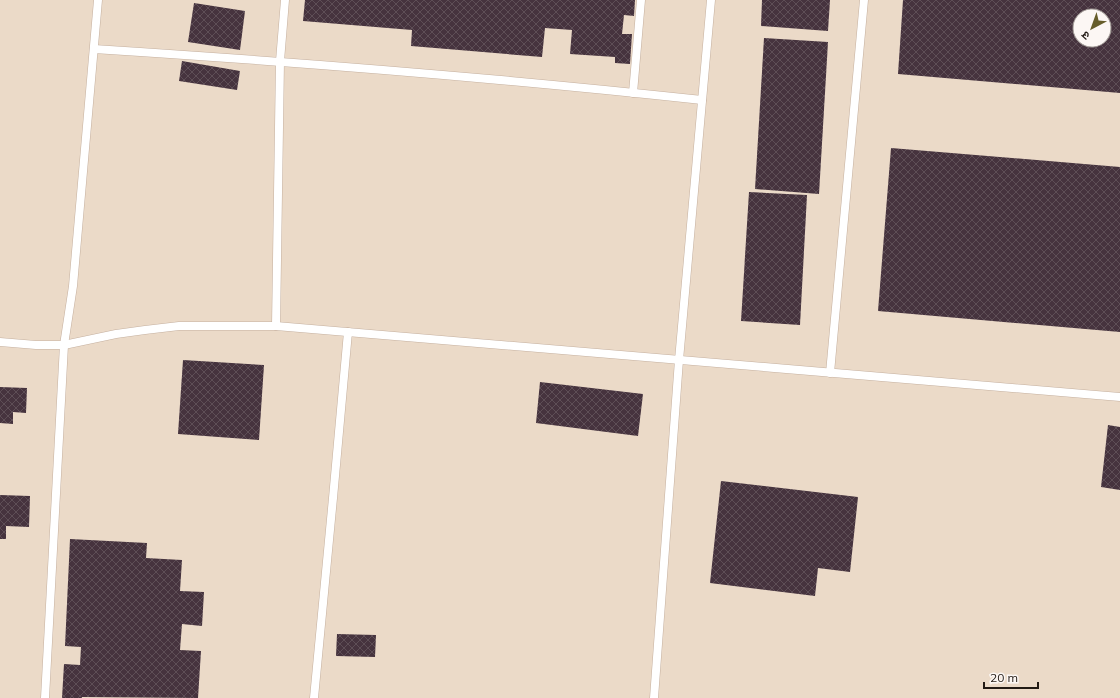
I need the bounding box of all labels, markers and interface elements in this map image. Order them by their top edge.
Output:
north arrow [1072,8,1112,48]
text: उ [1078,28,1092,43]
scale bar [984,664,1038,690]
text: 20 m [990,670,1018,685]

